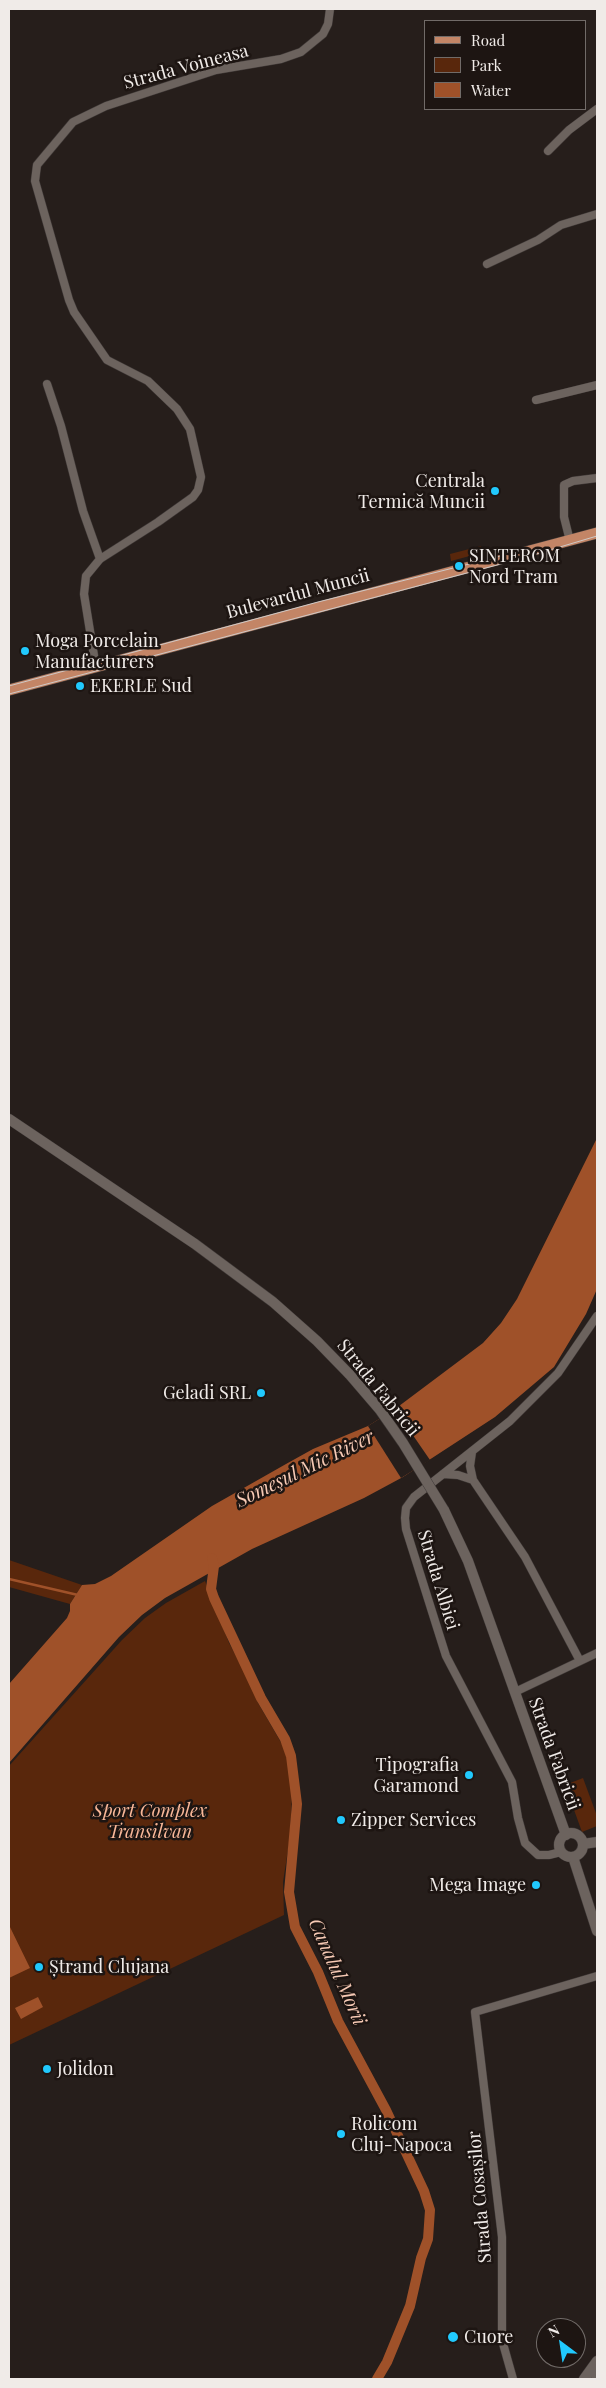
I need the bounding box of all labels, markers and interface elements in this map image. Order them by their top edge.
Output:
legend [424,20,586,110]
text: Road [471,30,505,50]
street label: Strada Voineasa [121,40,251,94]
text: Park [471,55,502,75]
text: Water [471,80,511,100]
place label: Centrala Termică Muncii [358,470,485,512]
marker: Centrala Termică Muncii [489,485,501,497]
place label: SINTEROM Nord Tram [469,545,560,588]
marker: SINTEROM Nord Tram [453,560,465,572]
street label: Bulevardul Muncii [224,564,372,624]
place label: Moga Porcelain Manufacturers [35,630,159,672]
marker: Moga Porcelain Manufacturers [19,645,31,657]
place label: EKERLE Sud [90,675,192,697]
marker: EKERLE Sud [74,680,86,692]
street label: Strada Fabricii [332,1335,424,1441]
place label: Geladi SRL [163,1382,251,1404]
marker: Geladi SRL [255,1387,267,1399]
water label: Someşul Mic River [232,1426,378,1512]
street label: Strada Albiei [413,1527,463,1633]
street label: Strada Fabricii [524,1695,584,1813]
place label: Tipografia Garamond [373,1754,459,1796]
marker: Tipografia Garamond [463,1769,475,1781]
park label: Sport Complex Transilvan [93,1800,207,1842]
place label: Zipper Services [351,1809,476,1831]
marker: Zipper Services [335,1814,347,1826]
place label: Mega Image [429,1874,526,1896]
marker: Mega Image [530,1879,542,1891]
water label: Canalul Morii [303,1915,371,2029]
place label: Ștrand Clujana [49,1956,169,1978]
marker: Ștrand Clujana [33,1961,45,1973]
place label: Jolidon [57,2058,114,2080]
marker: Jolidon [41,2063,53,2075]
place label: Rolicom Cluj-Napoca [351,2113,452,2156]
marker: Rolicom Cluj-Napoca [335,2128,347,2140]
street label: Strada Cosașilor [463,2130,497,2264]
north arrow [536,2318,586,2368]
text: N [544,2320,563,2341]
place label: Cuore [464,2326,513,2348]
marker: Cuore [446,2330,460,2344]

